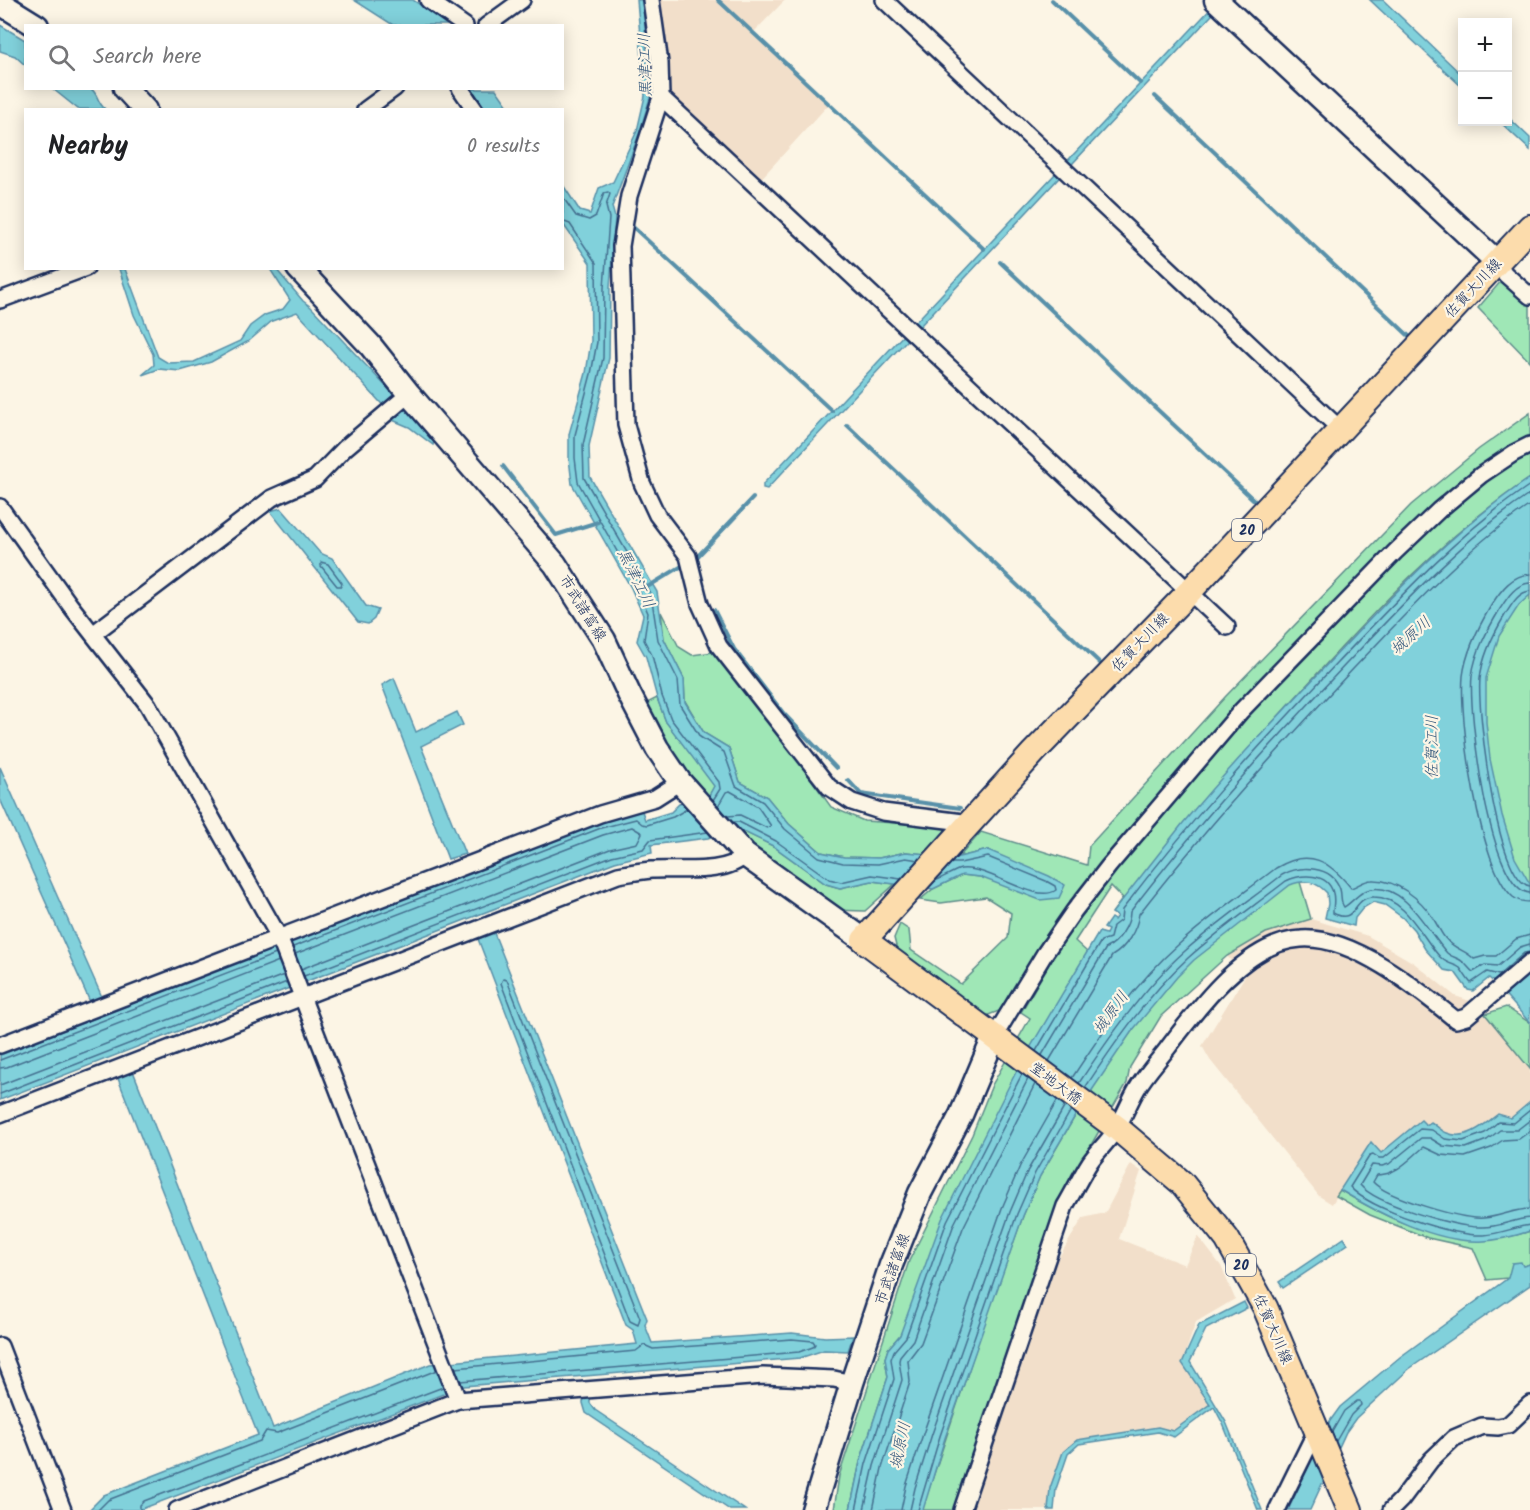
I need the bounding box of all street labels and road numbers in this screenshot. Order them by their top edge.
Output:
street label: 佐賀大川線 [1439,253,1508,324]
road number: 20 [1232,519,1262,541]
street label: 市武諸富線 [552,570,612,647]
street label: 佐賀大川線 [1106,607,1175,678]
street label: 堂地大橋 [1024,1056,1087,1111]
street label: 市武諸富線 [869,1230,917,1309]
road number: 20 [1226,1254,1256,1276]
street label: 佐賀大川線 [1246,1290,1298,1369]

